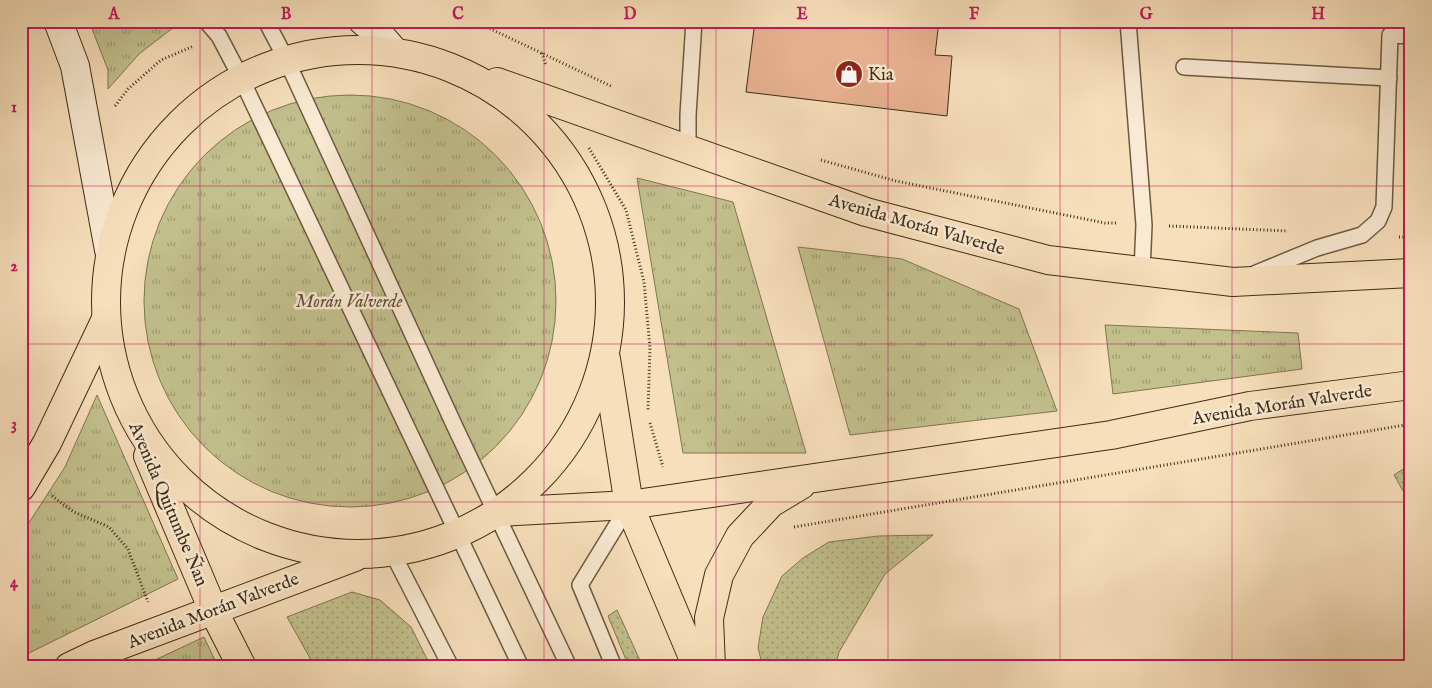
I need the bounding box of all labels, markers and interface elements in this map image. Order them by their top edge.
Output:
text: A [108,5,121,25]
text: B [281,5,292,25]
text: C [452,5,464,25]
text: D [624,5,637,25]
text: E [796,5,808,25]
text: F [969,5,980,25]
text: G [1140,5,1153,25]
text: H [1311,5,1325,25]
shop icon: Kia [834,59,864,89]
place label: Kia [868,64,894,87]
text: 1 [11,98,17,118]
street label: Avenida Morán Valverde [825,189,1007,262]
text: 2 [10,257,18,277]
park label: Morán Valverde [295,291,403,314]
street label: Avenida Morán Valverde [1190,380,1374,431]
text: 3 [11,415,17,435]
street label: Avenida Quitumbe Ñan [122,417,215,590]
street label: Avenida Morán Valverde [124,568,302,655]
text: 4 [10,573,19,593]

